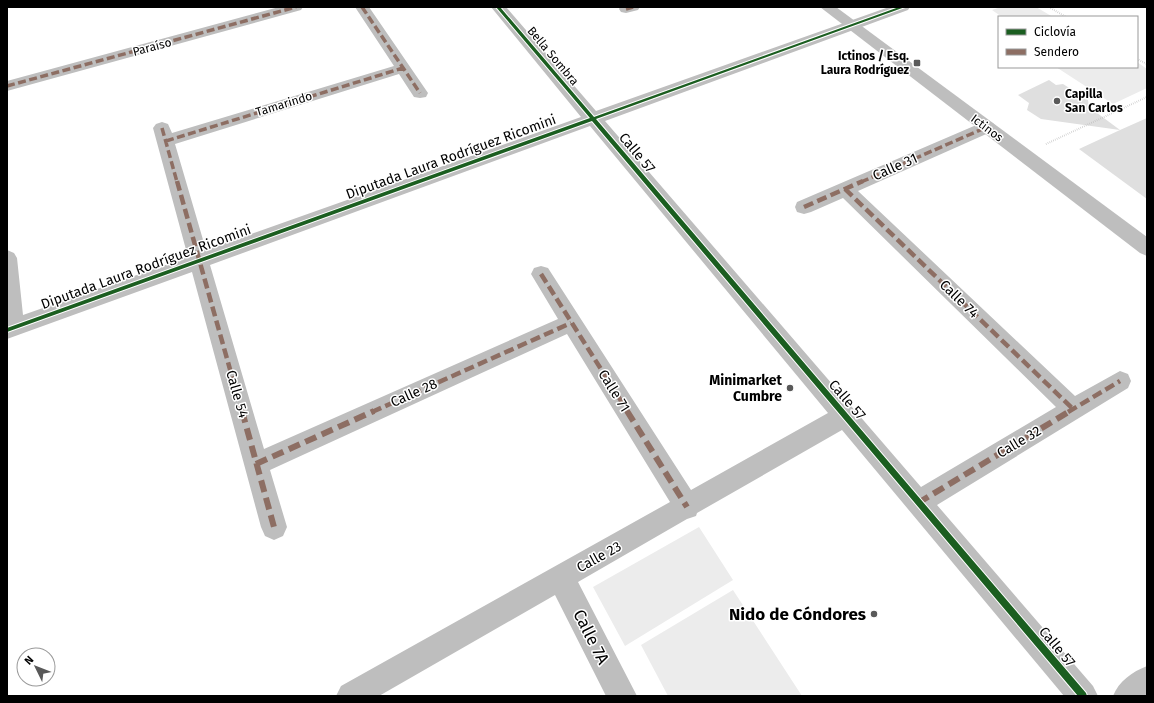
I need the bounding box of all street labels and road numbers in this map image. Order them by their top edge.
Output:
street label: Bella Sombra [524,24,582,88]
street label: Paraíso [131,35,173,59]
street label: Tamarindo [254,89,314,119]
street label: Diputada Laura Rodríguez Ricomini [344,111,558,203]
street label: Ictinos [968,111,1006,145]
street label: Calle 57 [615,129,659,177]
street label: Calle 31 [870,150,920,184]
street label: Diputada Laura Rodríguez Ricomini [39,221,253,313]
street label: Calle 74 [936,276,982,322]
street label: Calle 71 [594,367,634,415]
street label: Calle 54 [222,368,252,420]
street label: Calle 28 [388,375,440,411]
street label: Calle 57 [825,376,869,424]
street label: Calle 32 [994,422,1044,462]
street label: Calle 23 [574,538,624,576]
street label: Calle 7A [568,606,614,668]
street label: Calle 57 [1035,623,1079,671]

